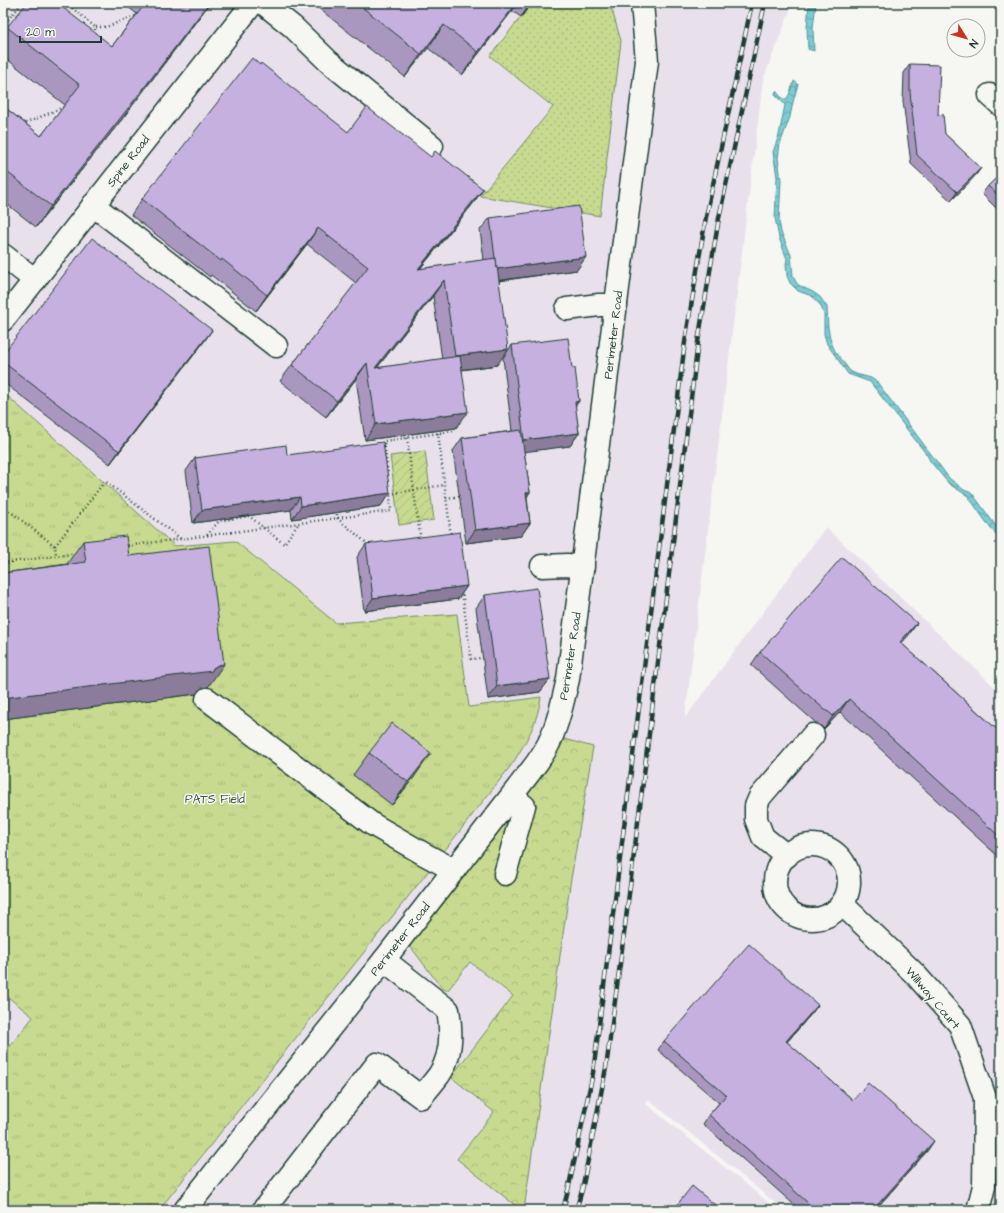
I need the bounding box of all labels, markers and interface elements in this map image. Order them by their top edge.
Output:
scale bar [20,18,101,44]
north arrow [946,18,986,58]
text: 20 m [26,24,55,41]
text: N [965,36,982,51]
street label: Spine Road [103,132,154,191]
street label: Perimeter Road [600,290,627,380]
street label: Perimeter Road [555,611,586,701]
park label: PATS Field [185,791,245,808]
street label: Perimeter Road [366,899,434,980]
street label: Willway Court [901,963,964,1034]

